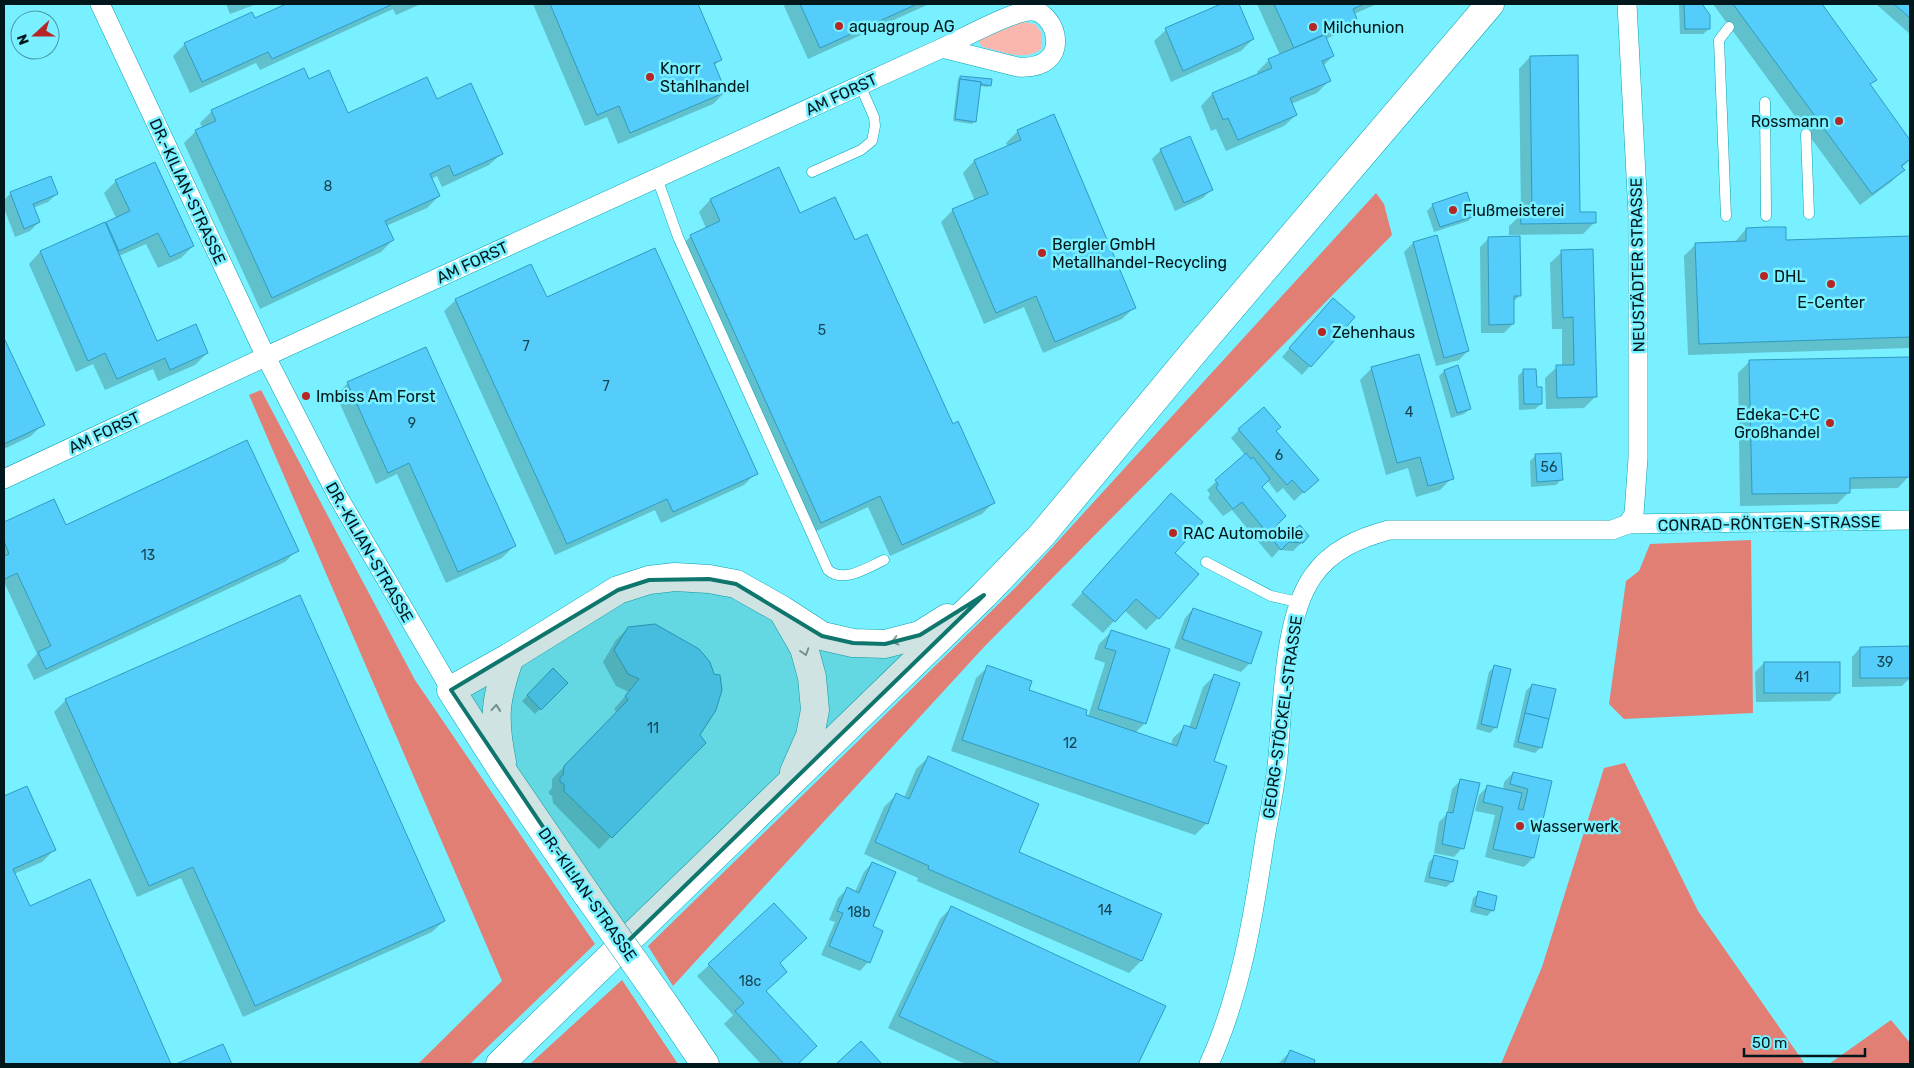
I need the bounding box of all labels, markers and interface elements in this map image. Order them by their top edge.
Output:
north arrow [10,10,60,60]
place label: aquagroup AG [849,17,955,36]
place label: Milchunion [1323,18,1404,37]
marker: aquagroup AG [833,20,845,32]
marker: Milchunion [1307,21,1319,33]
text: N [14,32,33,47]
place label: Knorr Stahlhandel [660,59,749,96]
street label: AM FORST [802,70,880,119]
marker: Knorr Stahlhandel [644,71,656,83]
place label: Rossmann [1751,112,1829,131]
street label: DR.-KILIAN-STRASSE [145,115,230,267]
marker: Rossmann [1833,115,1845,127]
house number: 8 [324,178,333,195]
street label: NEUSTÄDTER STRASSE [1626,178,1649,352]
place label: Flußmeisterei [1463,201,1564,220]
marker: Flußmeisterei [1447,204,1459,216]
place label: Bergler GmbH Metallhandel-Recycling [1052,235,1227,272]
street label: AM FORST [433,238,511,287]
marker: Bergler GmbH Metallhandel-Recycling [1036,247,1048,259]
place label: DHL [1774,267,1805,286]
marker: DHL [1758,270,1770,282]
marker: E-Center [1825,278,1837,290]
place label: E-Center [1797,293,1865,312]
house number: 5 [818,322,826,339]
place label: Zehenhaus [1332,323,1415,342]
marker: Zehenhaus [1316,326,1328,338]
house number: 7 [522,338,530,355]
house number: 7 [602,378,610,395]
place label: Imbiss Am Forst [316,387,436,406]
marker: Imbiss Am Forst [300,390,312,402]
house number: 4 [1405,404,1414,421]
place label: Edeka-C+C Großhandel [1734,405,1820,442]
street label: AM FORST [65,408,143,457]
house number: 9 [408,415,416,432]
marker: Edeka-C+C Großhandel [1824,417,1836,429]
house number: 6 [1275,447,1283,464]
house number: 56 [1541,459,1557,476]
street label: DR.-KILIAN-STRASSE [322,479,417,626]
street label: CONRAD-RÖNTGEN-STRASSE [1658,512,1881,535]
place label: RAC Automobile [1183,524,1304,543]
marker: RAC Automobile [1167,527,1179,539]
house number: 13 [141,547,155,564]
street label: GEORG-STÖCKEL-STRASSE [1259,614,1306,820]
one-way arrow [891,635,899,646]
one-way arrow [799,647,809,656]
house number: 39 [1877,654,1893,671]
house number: 41 [1795,669,1809,686]
one-way arrow [490,703,501,711]
house number: 11 [647,720,659,737]
house number: 12 [1063,735,1077,752]
place label: Wasserwerk [1530,817,1619,836]
marker: Wasserwerk [1514,820,1526,832]
street label: DR.-KILIAN-STRASSE [534,824,641,965]
house number: 14 [1098,902,1113,919]
house number: 18b [847,904,871,921]
house number: 18c [739,973,762,990]
scale bar [1744,1026,1865,1058]
text: 50 m [1752,1034,1787,1052]

